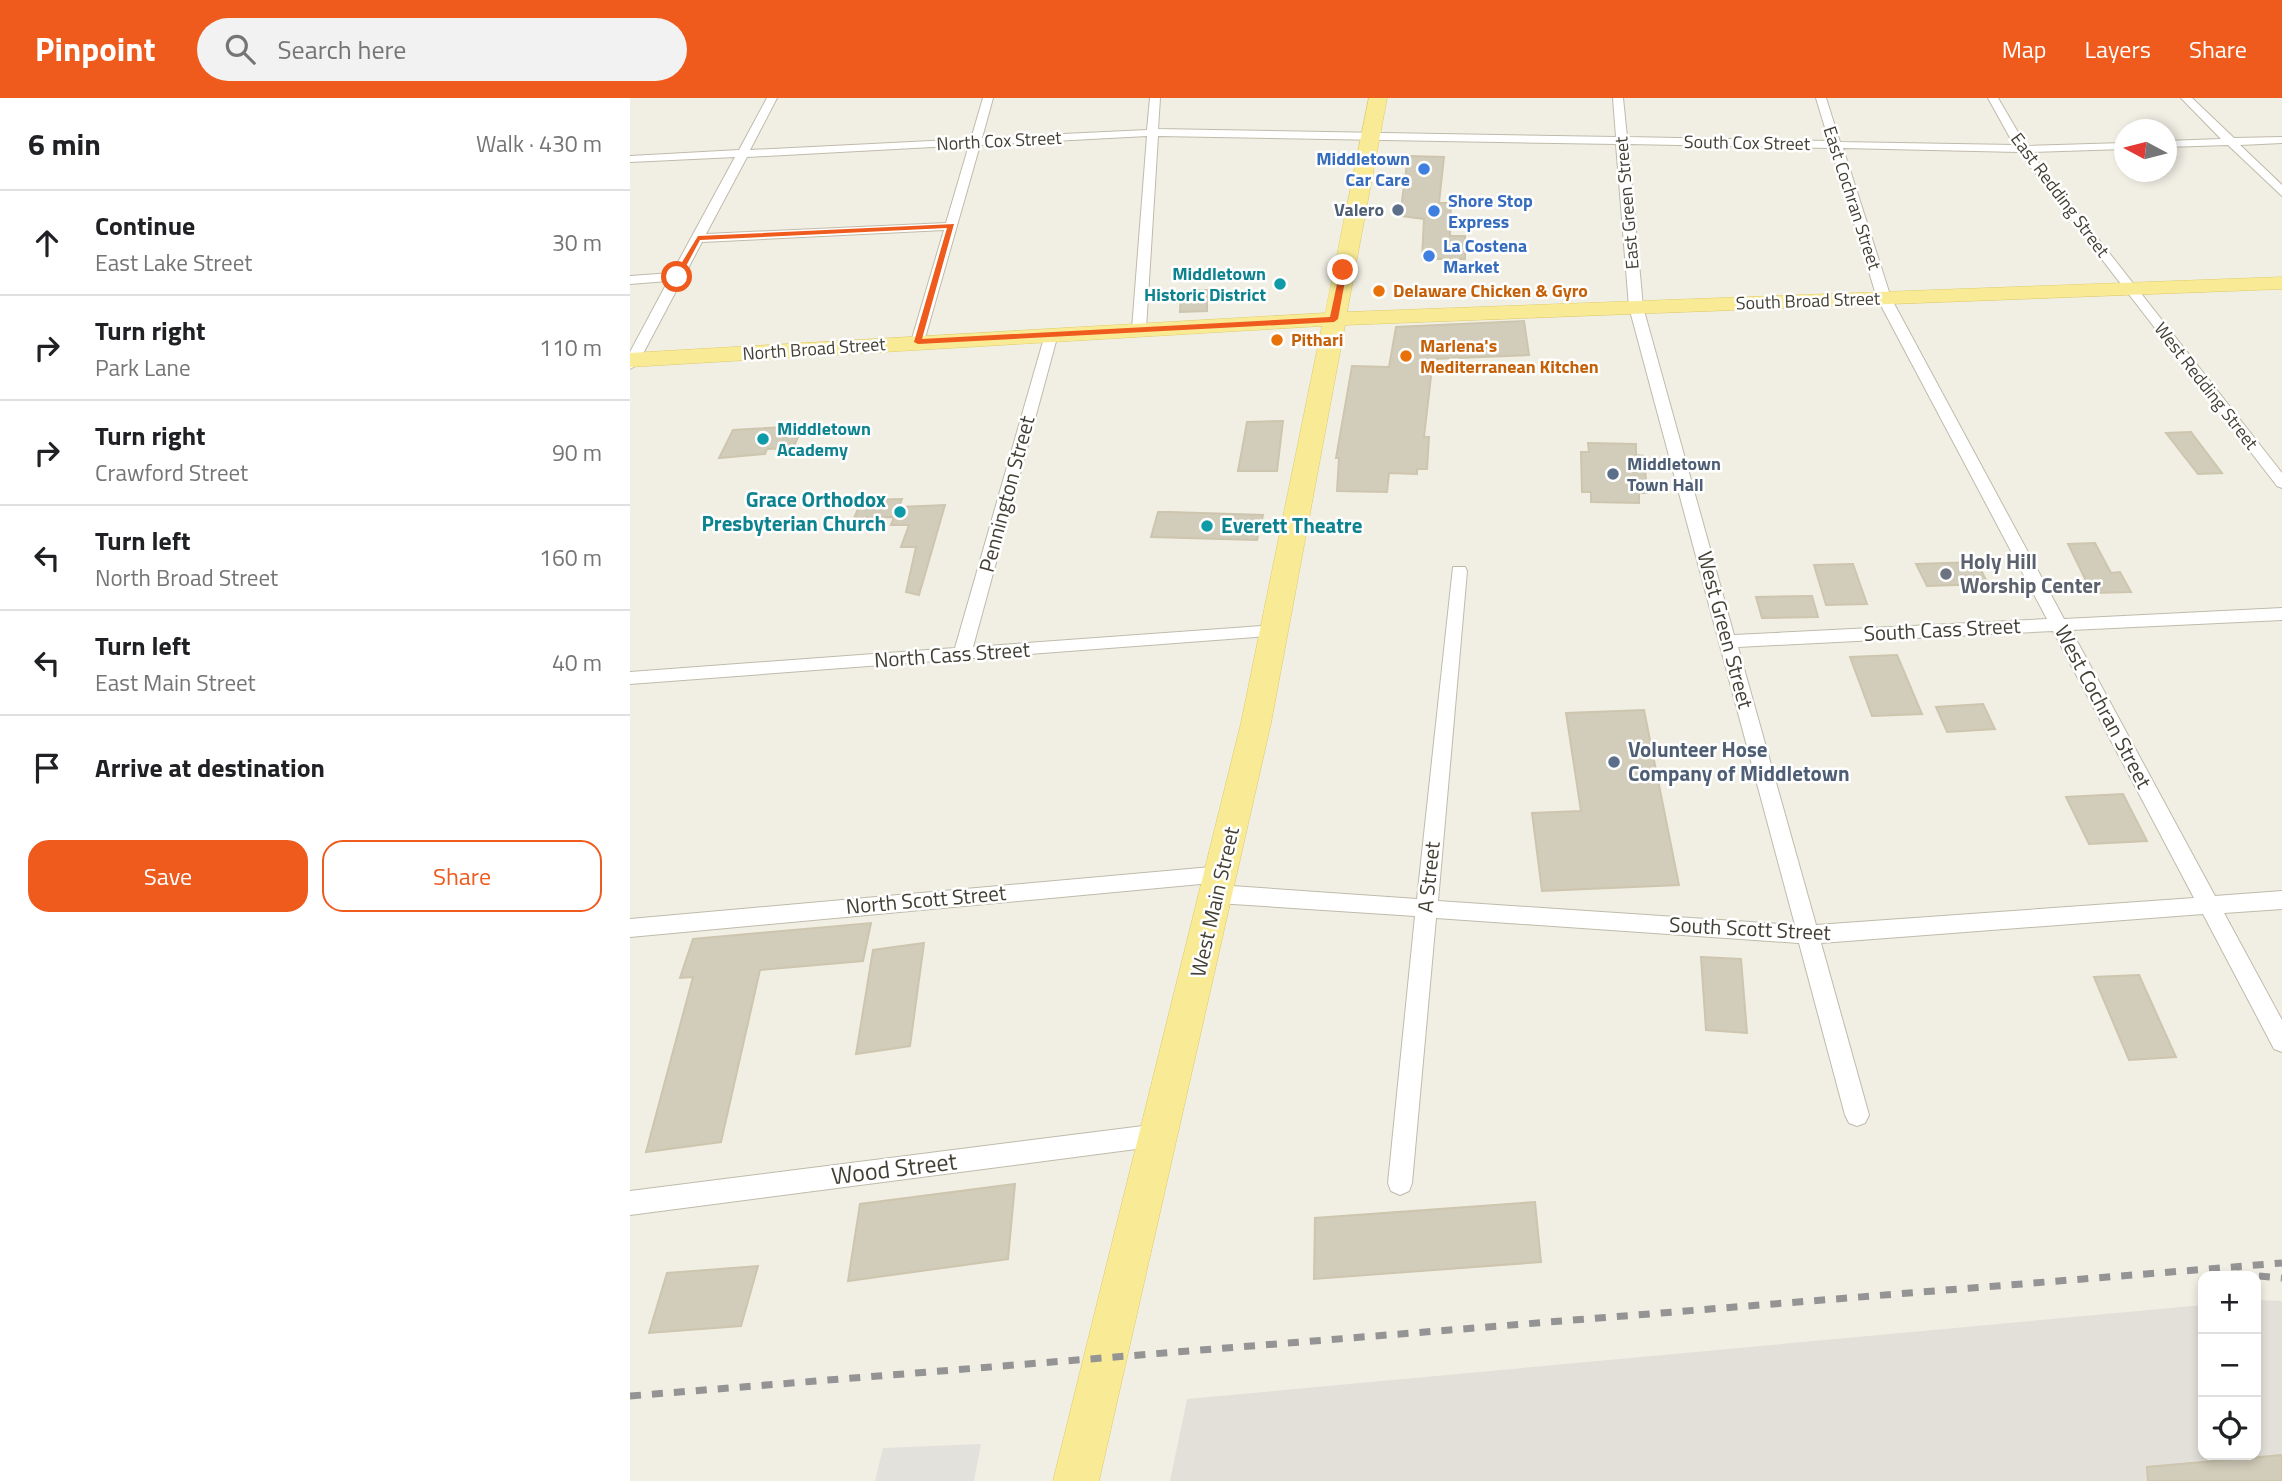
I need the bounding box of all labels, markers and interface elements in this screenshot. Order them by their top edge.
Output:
search box [197,18,687,81]
text: Pinpoint [35,24,155,74]
icon: search [221,30,259,68]
text: Search here [277,30,406,69]
text: Map [2002,31,2047,67]
text: Layers [2085,31,2151,67]
text: Share [2189,31,2247,67]
north arrow [2114,119,2177,182]
text: 6 min [28,121,101,167]
street label: East Cochran Street [1817,123,1889,274]
street label: North Cox Street [936,124,1063,157]
text: Walk · 430 m [476,126,602,161]
street label: East Redding Street [2005,127,2117,263]
street label: South Cox Street [1684,128,1811,157]
street label: East Green Street [1607,135,1646,270]
place label: Middletown Car Care [1316,145,1410,193]
marker: Middletown Car Care [1416,161,1432,177]
place label: Shore Stop Express [1448,187,1533,235]
place label: Valero [1334,196,1384,223]
marker: Valero [1390,202,1406,218]
marker: Shore Stop Express [1426,203,1442,219]
text: Continue [95,206,195,245]
icon: ahead [28,224,66,262]
text: 30 m [552,225,602,260]
place label: La Costena Market [1443,232,1527,280]
text: East Lake Street [95,245,252,280]
marker: La Costena Market [1421,248,1437,264]
route end [1327,254,1358,285]
place label: Middletown Historic District [1144,260,1266,308]
route start [661,261,692,292]
marker: Middletown Historic District [1272,276,1288,292]
place label: Delaware Chicken & Gyro [1393,277,1588,304]
marker: Delaware Chicken & Gyro [1371,283,1387,299]
street label: South Broad Street [1735,284,1881,317]
text: Turn right [95,311,206,350]
street label: West Redding Street [2148,316,2265,456]
place label: Pithari [1291,326,1343,353]
icon: right [28,329,66,367]
text: 110 m [539,330,602,365]
street label: North Broad Street [742,330,887,367]
marker: Pithari [1269,332,1285,348]
place label: Marlena's Mediterranean Kitchen [1420,332,1599,380]
marker: Marlena's Mediterranean Kitchen [1398,348,1414,364]
text: Park Lane [95,350,191,385]
street label: Pennington Street [970,411,1042,575]
place label: Middletown Academy [777,415,871,463]
text: Turn right [95,416,206,455]
marker: Middletown Academy [755,431,771,447]
icon: right [28,434,66,472]
text: 90 m [552,435,602,470]
place label: Middletown Town Hall [1627,450,1721,498]
text: Crawford Street [95,455,248,490]
marker: Middletown Town Hall [1605,466,1621,482]
place label: Grace Orthodox Presbyterian Church [701,483,886,539]
marker: Grace Orthodox Presbyterian Church [892,504,908,520]
place label: Everett Theatre [1221,509,1362,541]
marker: Everett Theatre [1199,518,1215,534]
text: Turn left [95,521,190,560]
icon: left [28,539,66,577]
text: 160 m [539,540,602,575]
place label: Holy Hill Worship Center [1960,545,2101,601]
street label: West Green Street [1690,547,1763,713]
text: North Broad Street [95,560,278,595]
marker: Holy Hill Worship Center [1938,566,1954,582]
street label: South Cass Street [1863,609,2022,649]
street label: West Cochran Street [2047,619,2161,795]
text: Turn left [95,626,190,665]
street label: North Cass Street [873,633,1031,675]
icon: left [28,644,66,682]
text: 40 m [552,645,602,680]
text: East Main Street [95,665,256,700]
place label: Volunteer Hose Company of Middletown [1628,733,1850,789]
text: Arrive at destination [95,748,325,787]
icon: arrive [28,749,66,787]
marker: Volunteer Hose Company of Middletown [1606,754,1622,770]
street label: West Main Street [1181,823,1247,980]
street label: A Street [1408,839,1448,914]
button: Save [28,840,308,912]
button: Share [322,840,602,912]
street label: North Scott Street [845,876,1008,922]
street label: South Scott Street [1668,908,1832,948]
street label: Wood Street [829,1142,959,1194]
map controls [2198,1271,2261,1460]
button: + [2198,1271,2261,1334]
button: − [2198,1334,2261,1397]
button: locate [2198,1397,2261,1460]

